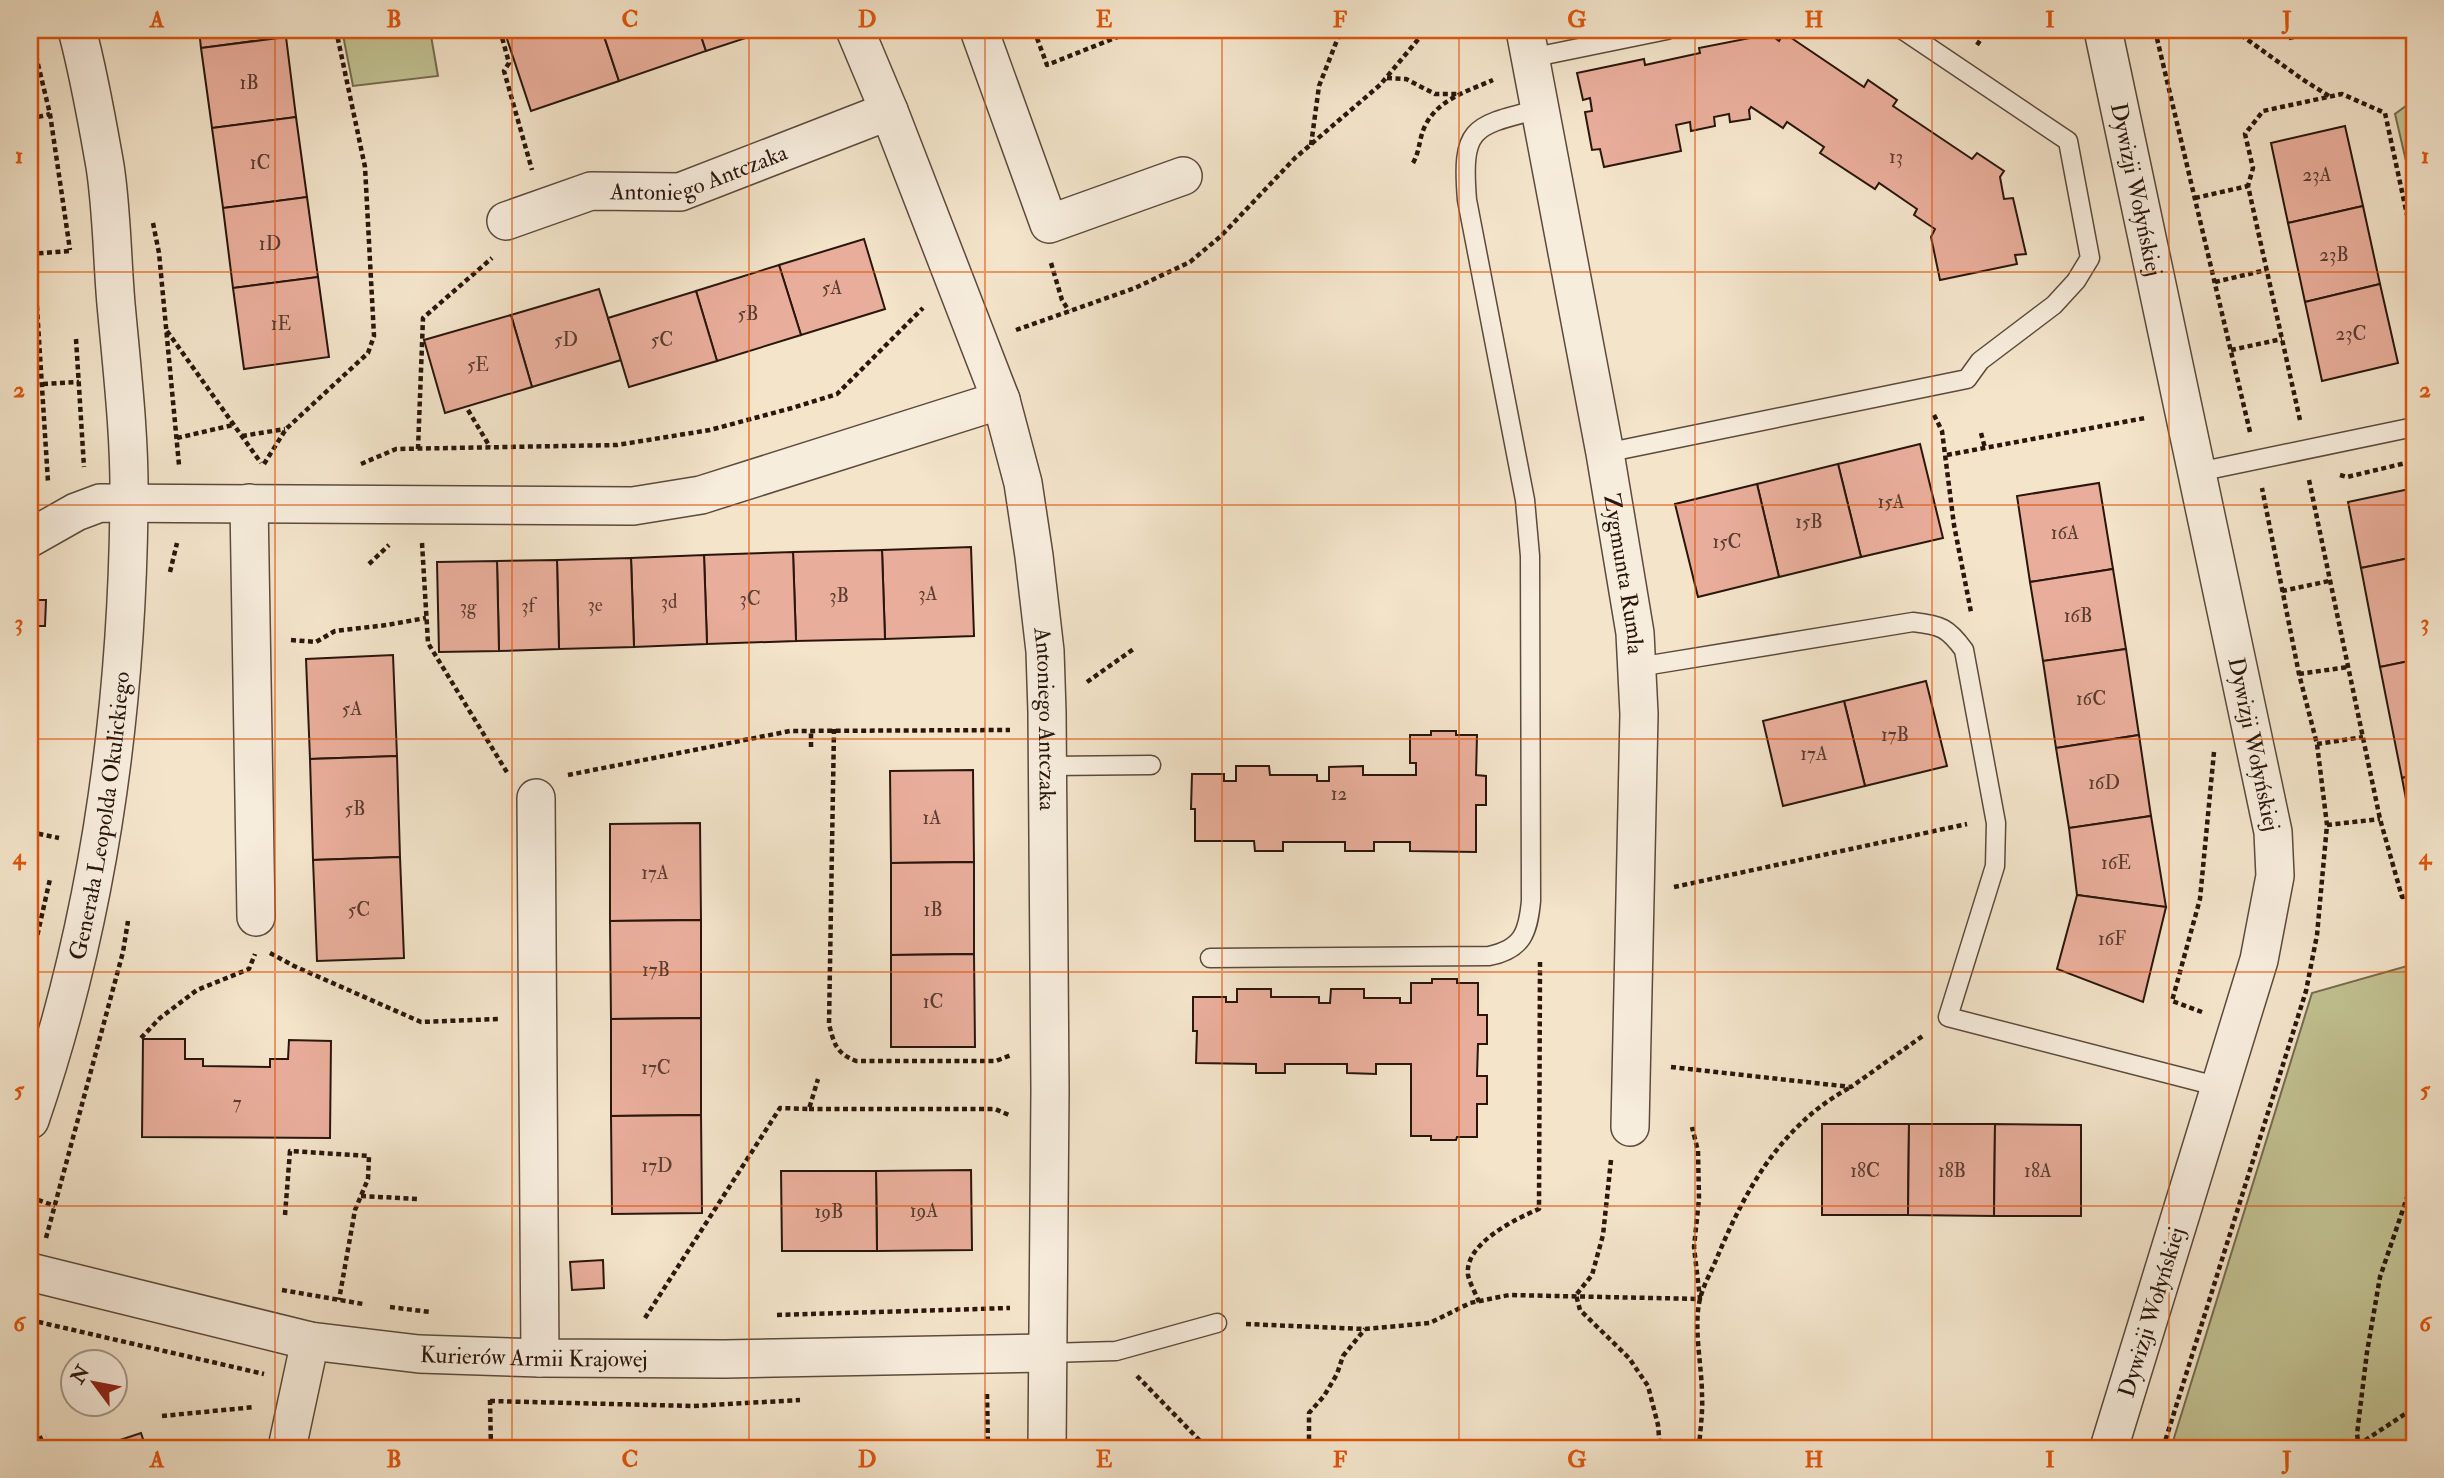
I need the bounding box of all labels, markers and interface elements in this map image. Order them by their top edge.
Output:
text: A [149,5,165,34]
text: B [386,5,402,34]
text: C [622,5,638,34]
text: D [858,5,876,34]
text: E [1096,5,1113,34]
text: F [1333,5,1348,34]
text: G [1567,5,1587,34]
text: H [1805,5,1824,34]
text: I [2045,5,2055,34]
text: J [2281,5,2292,35]
house number: 1B [239,71,259,95]
street label: Dywizji Wołyńskiej [2104,100,2169,279]
street label: Antoniego Antczaka [609,138,792,207]
text: 1 [15,141,23,170]
text: 1 [2421,141,2429,170]
house number: 13 [1889,145,1903,169]
house number: 1C [250,151,270,175]
house number: 23A [2303,163,2332,187]
house number: 1D [259,232,281,256]
house number: 23B [2319,243,2349,267]
house number: 5A [822,276,842,300]
house number: 5B [738,302,758,326]
house number: 1E [271,312,292,336]
house number: 23C [2336,322,2366,346]
house number: 5D [554,328,578,352]
house number: 5C [651,328,673,352]
house number: 5E [467,353,489,377]
text: 2 [13,375,25,404]
text: 2 [2419,375,2431,404]
house number: 15A [1877,490,1905,514]
street label: Zygmunta Rumla [1597,491,1650,656]
house number: 15B [1795,510,1823,534]
house number: 16A [2051,521,2079,545]
house number: 15C [1713,530,1742,554]
house number: 3A [918,582,938,606]
house number: 3B [829,584,849,608]
house number: 3C [739,587,761,611]
house number: 3d [661,590,678,614]
house number: 3e [587,593,603,617]
house number: 3f [521,594,538,618]
house number: 3g [460,595,477,619]
house number: 16B [2064,604,2092,628]
text: 3 [15,608,23,637]
text: 3 [2421,608,2429,637]
street label: Antoniego Antczaka [1027,625,1062,811]
street label: Dywizji Wołyńskiej [2221,655,2286,834]
street label: Generała Leopolda Okulickiego [63,670,136,963]
house number: 16C [2076,687,2106,711]
house number: 5A [342,697,362,721]
house number: 17B [1881,723,1909,747]
house number: 17A [1800,742,1828,766]
house number: 16D [2088,771,2120,795]
house number: 12 [1331,782,1347,806]
house number: 5B [345,797,365,821]
house number: 1A [923,806,941,830]
text: 4 [12,842,27,871]
text: 4 [2418,842,2433,871]
house number: 16E [2101,851,2131,875]
house number: 17A [641,861,669,885]
house number: 5C [348,898,370,922]
house number: 1B [923,898,943,922]
house number: 16F [2098,927,2126,951]
house number: 17B [642,958,670,982]
house number: 1C [923,990,943,1014]
house number: 17C [641,1056,671,1080]
text: 5 [14,1075,25,1104]
text: 5 [2420,1075,2431,1104]
house number: 7 [233,1091,242,1115]
house number: 17D [642,1154,672,1178]
house number: 18C [1850,1159,1880,1183]
house number: 18B [1938,1159,1966,1183]
house number: 18A [2024,1159,2052,1183]
house number: 19A [910,1199,938,1223]
house number: 19B [815,1200,843,1224]
street label: Dywizji Wołyńskiej [2112,1223,2191,1401]
text: 6 [13,1309,27,1338]
text: 6 [2419,1309,2433,1338]
street label: Kurierów Armii Krajowej [419,1340,648,1374]
north arrow [60,1348,130,1418]
text: N [65,1360,96,1389]
text: A [149,1445,165,1474]
text: B [386,1445,402,1474]
text: C [622,1445,638,1474]
text: D [858,1445,876,1474]
text: E [1096,1445,1113,1474]
text: F [1333,1445,1348,1474]
text: G [1567,1445,1587,1474]
text: H [1805,1445,1824,1474]
text: I [2045,1445,2055,1474]
text: J [2281,1445,2292,1475]

